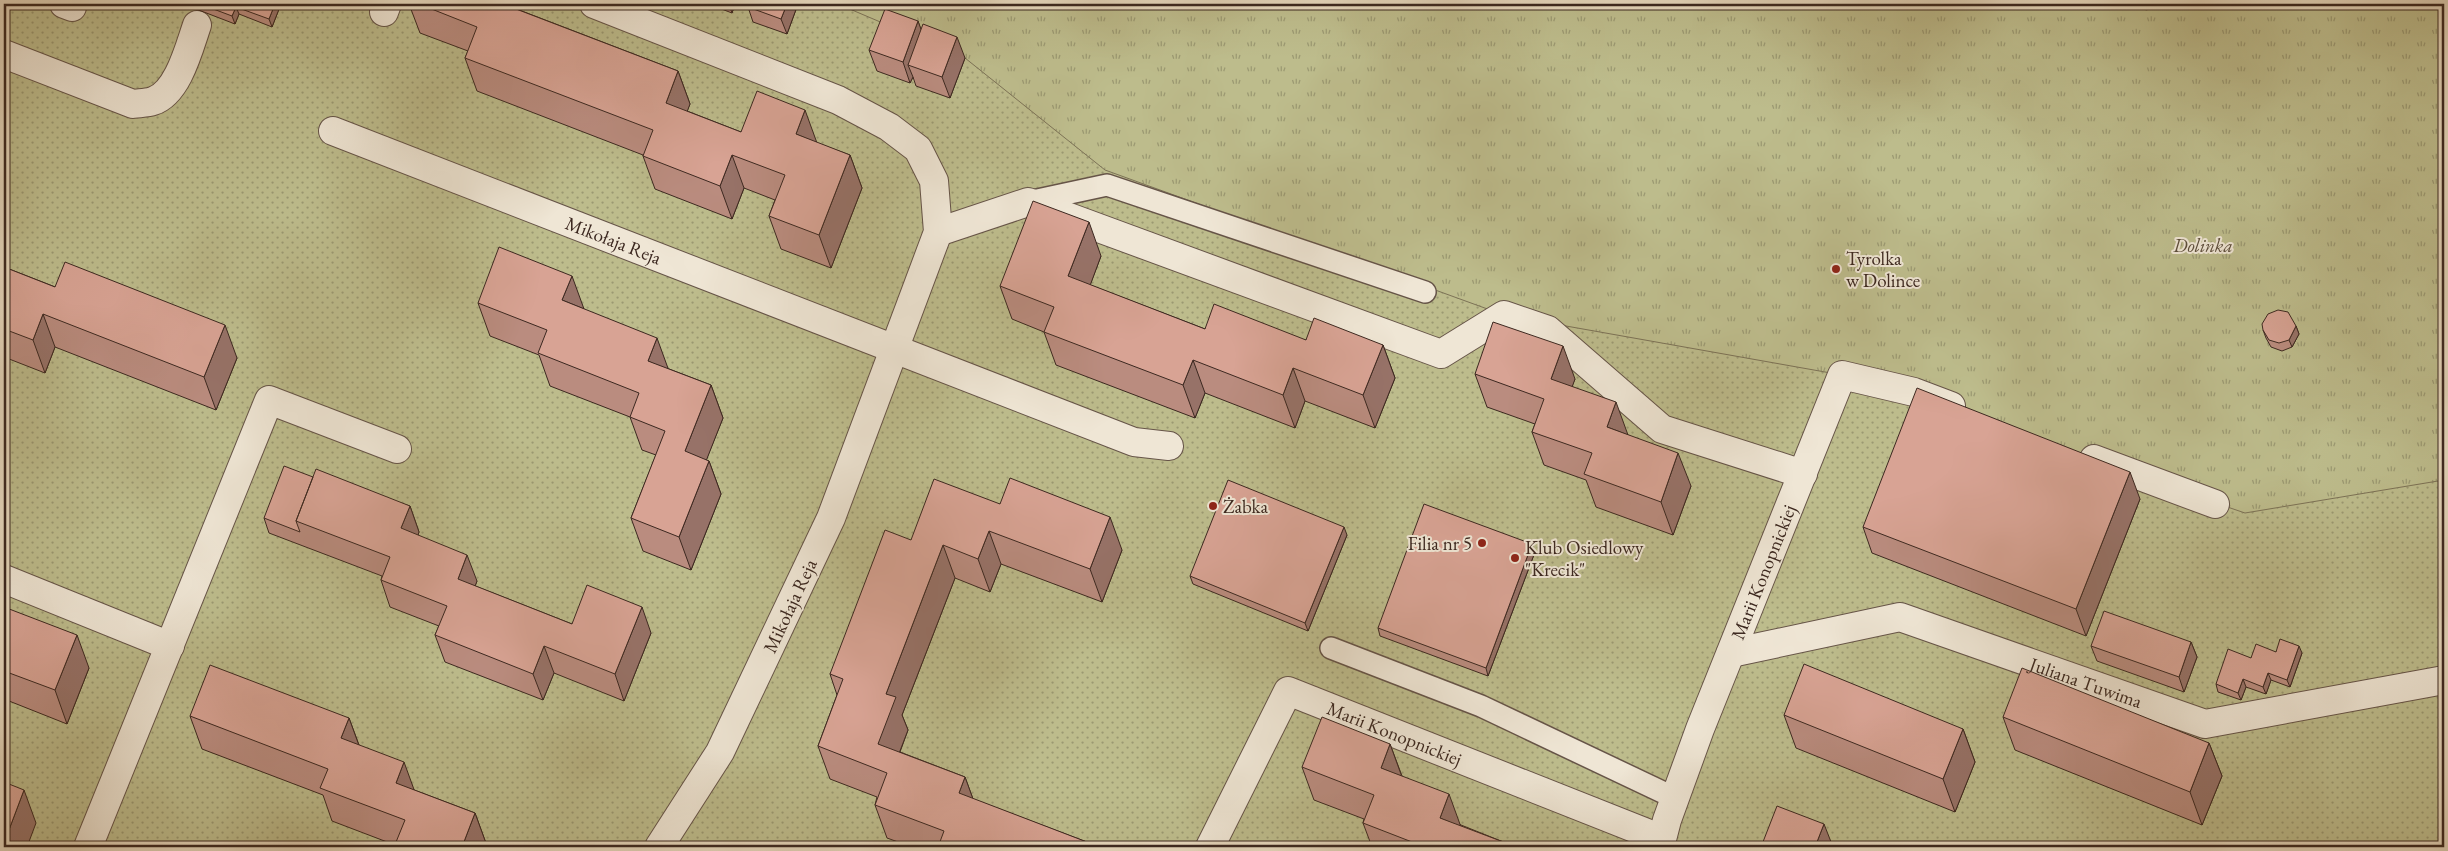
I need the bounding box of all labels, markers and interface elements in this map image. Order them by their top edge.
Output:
street label: Mikołaja Reja [562,210,666,270]
park label: Dolinka [2172,233,2233,258]
place label: Tyrolka w Dolince [1846,246,1920,293]
marker: Tyrolka w Dolince [1830,263,1842,275]
place label: Żabka [1223,494,1268,519]
marker: Żabka [1207,500,1219,512]
street label: Marii Konopnickiej [1725,501,1801,643]
place label: Filia nr 5 [1408,531,1472,556]
place label: Klub Osiedlowy "Krecik" [1525,535,1644,582]
marker: Filia nr 5 [1476,537,1488,549]
marker: Klub Osiedlowy "Krecik" [1509,552,1521,564]
street label: Mikołaja Reja [757,555,823,657]
street label: Juliana Tuwima [2025,650,2146,714]
street label: Marii Konopnickiej [1323,695,1466,771]

